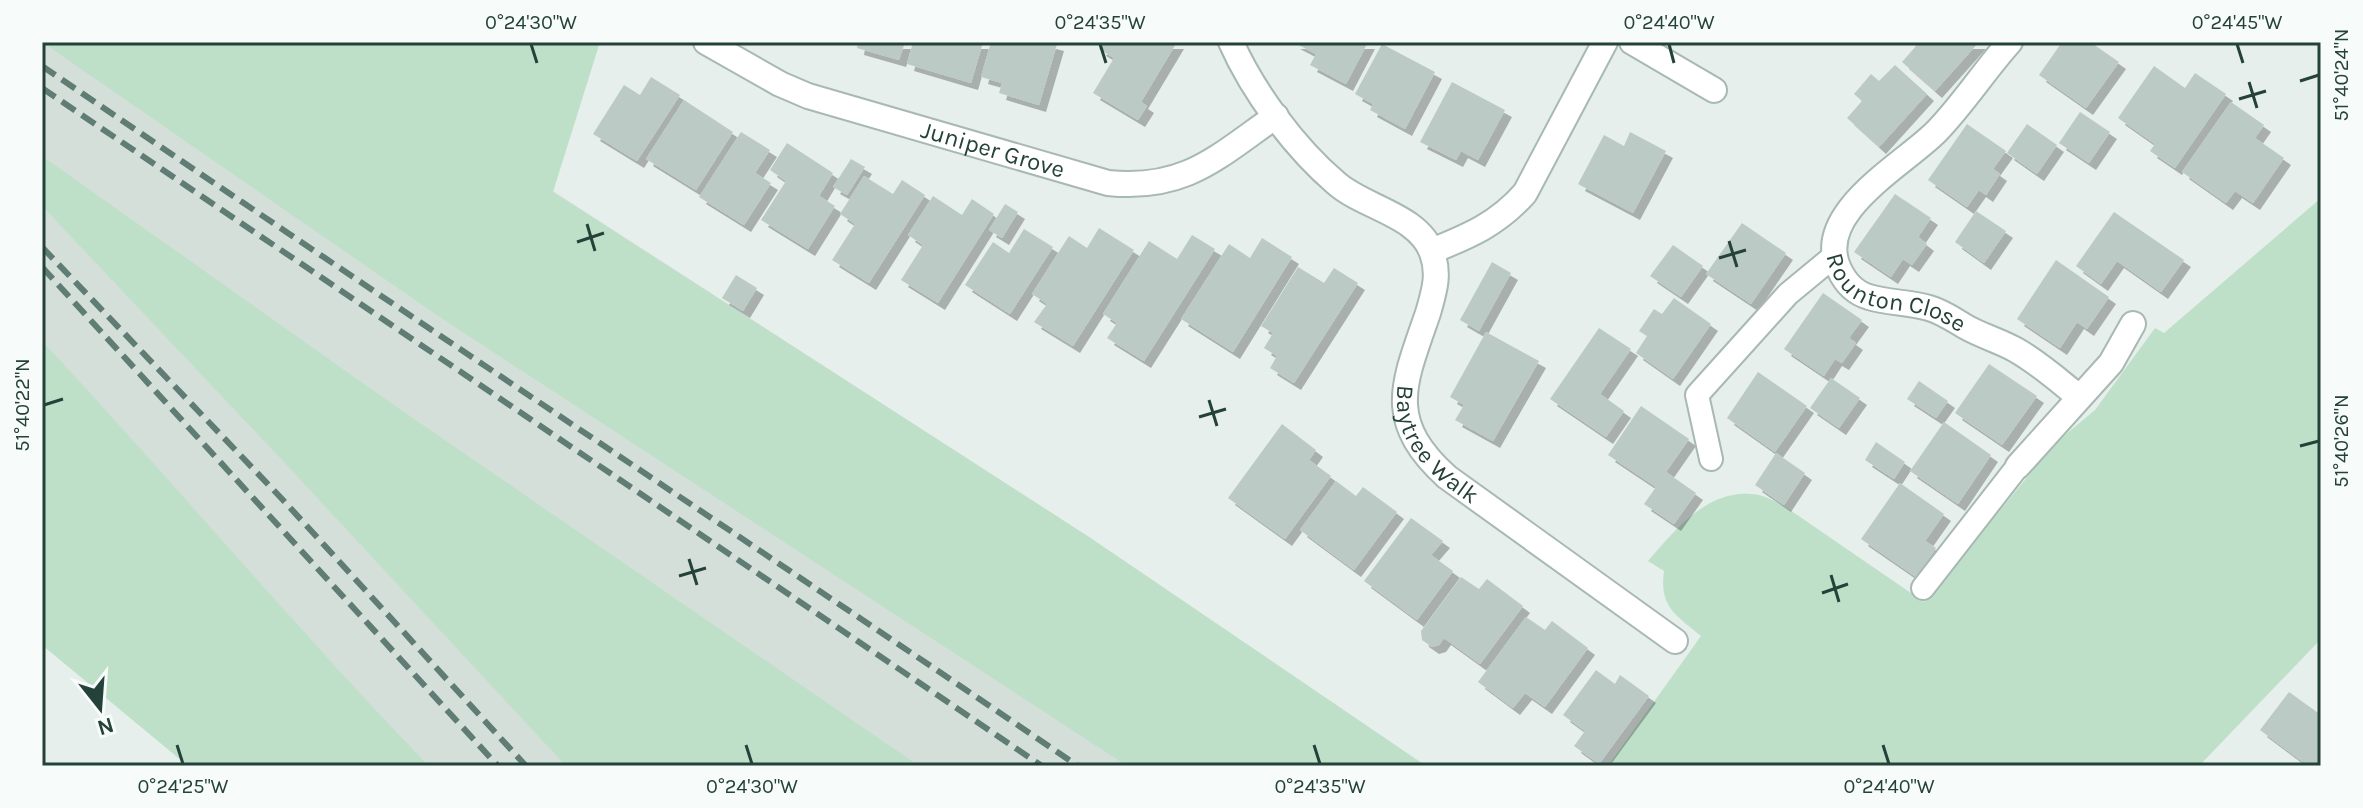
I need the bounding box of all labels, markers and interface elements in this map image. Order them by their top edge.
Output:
text: 0°24'30"W [485,11,577,34]
text: 0°24'35"W [1054,11,1146,34]
text: 0°24'40"W [1623,11,1715,34]
text: 0°24'45"W [2192,11,2282,34]
text: 51°40'24"N [2330,29,2353,122]
street label: Juniper Grove [918,116,1068,184]
street label: Rounton Close [1820,250,1971,338]
text: 51°40'22"N [11,358,34,452]
street label: Baytree Walk [1391,384,1484,509]
text: 51°40'26"N [2330,394,2353,488]
north arrow [60,668,140,748]
text: N [94,711,117,741]
text: 0°24'25"W [138,775,229,798]
text: 0°24'30"W [706,775,798,798]
text: 0°24'35"W [1274,775,1366,798]
text: 0°24'40"W [1843,775,1935,798]

